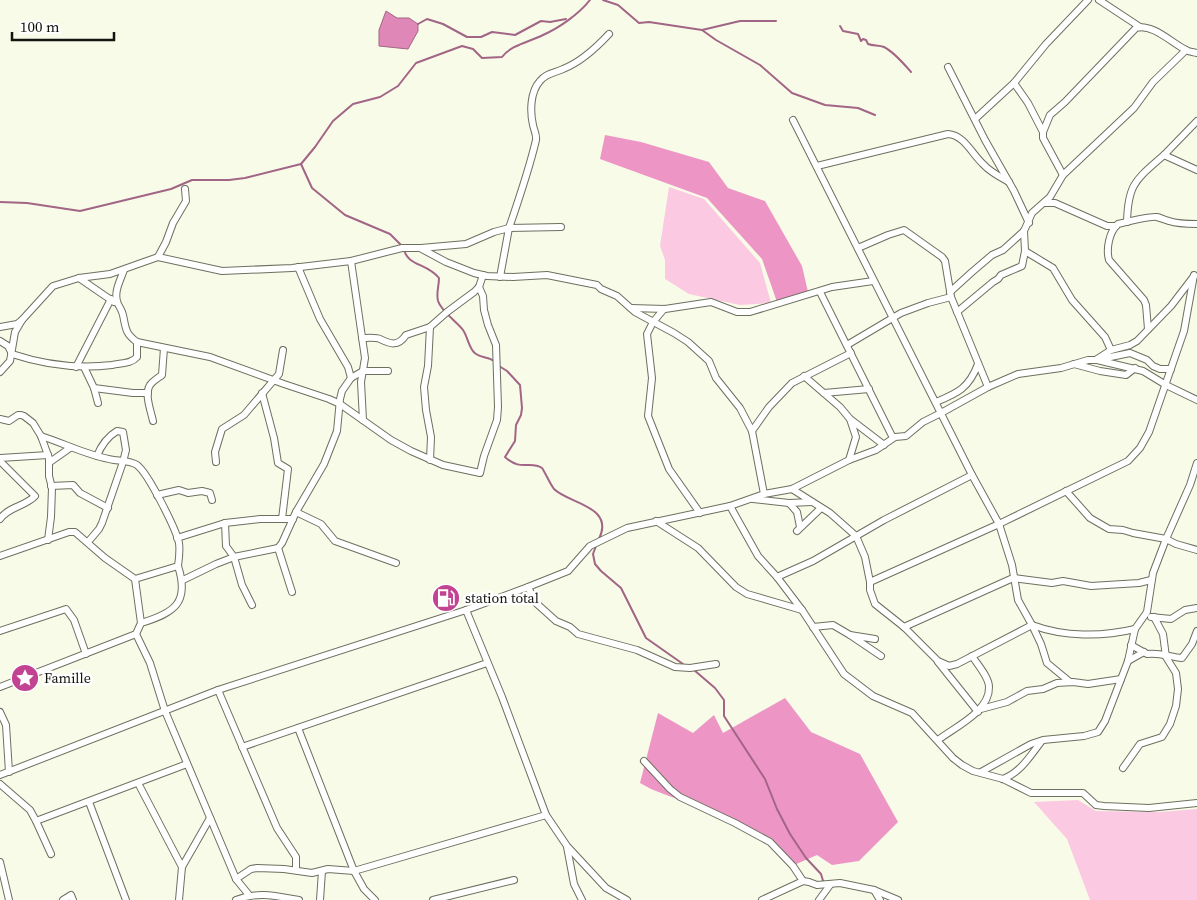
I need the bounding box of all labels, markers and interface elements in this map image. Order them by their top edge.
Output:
scale bar [12,10,115,42]
text: 100 m [20,16,60,37]
fuel station icon: station total [431,583,461,613]
place label: station total [465,588,539,608]
place icon: Famille [10,663,40,693]
place label: Famille [44,668,91,688]

